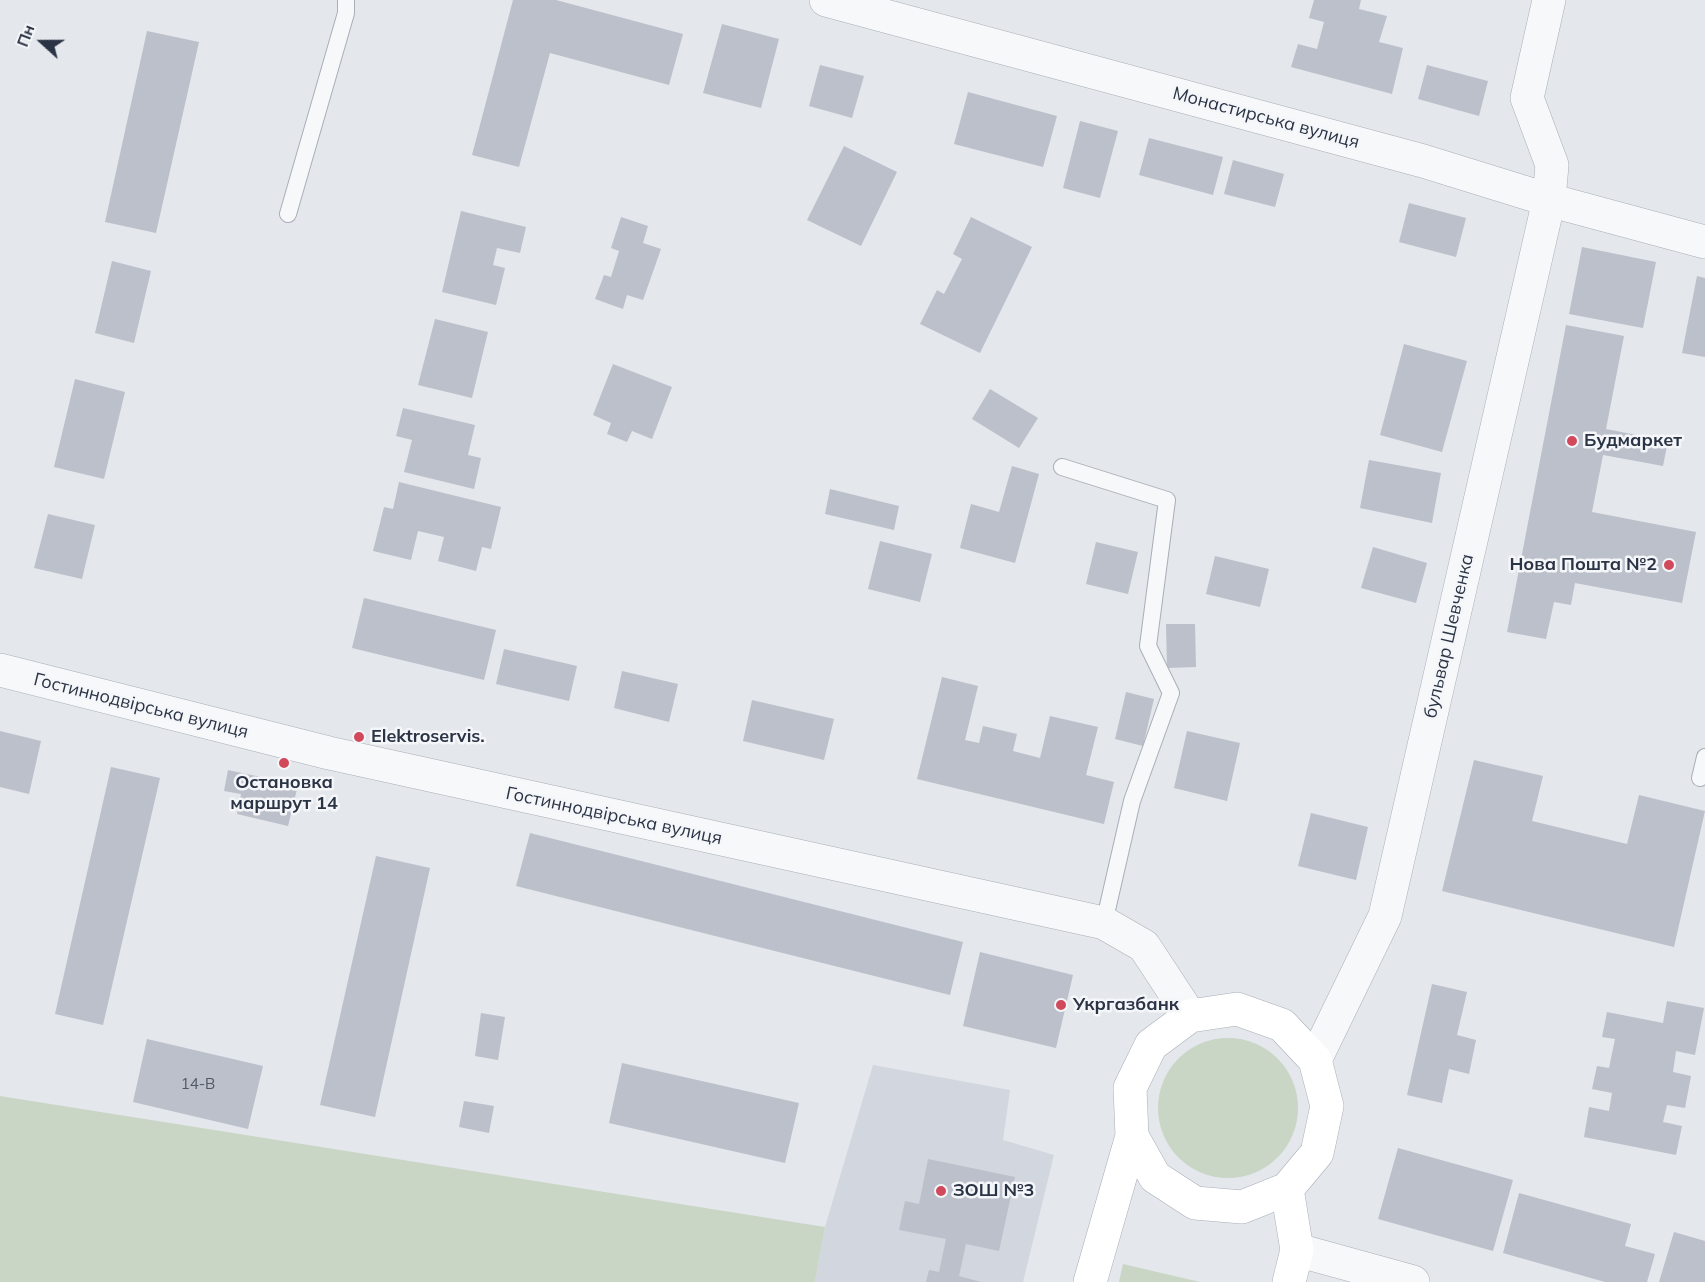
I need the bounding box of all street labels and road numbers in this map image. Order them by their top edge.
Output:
street label: Монастирська вулиця [1170,83,1362,153]
street label: бульвар Шевченка [1420,552,1478,720]
street label: Гостиннодвірська вулиця [31,669,251,743]
street label: Гостиннодвірська вулиця [504,783,724,849]

